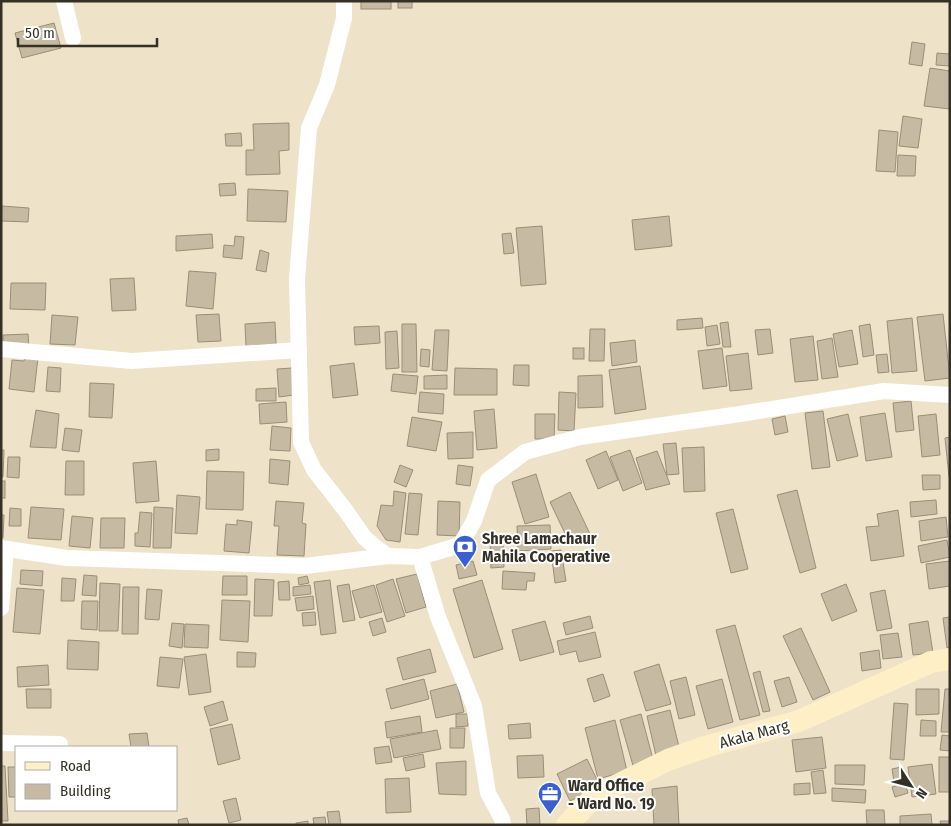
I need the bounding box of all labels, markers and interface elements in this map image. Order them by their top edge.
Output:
scale bar [18,15,156,47]
text: 50 m [25,24,55,42]
place label: Shree Lamachaur Mahila Cooperative [482,529,610,566]
bank icon: Shree Lamachaur Mahila Cooperative [452,534,478,568]
street label: Akala Marg [717,715,791,752]
legend [15,746,178,811]
text: Road [60,757,91,775]
north arrow [886,761,936,811]
place label: Ward Office - Ward No. 19 [568,776,655,813]
office icon: Ward Office - Ward No. 19 [537,781,563,815]
text: Building [60,782,111,800]
text: N [912,785,930,802]

